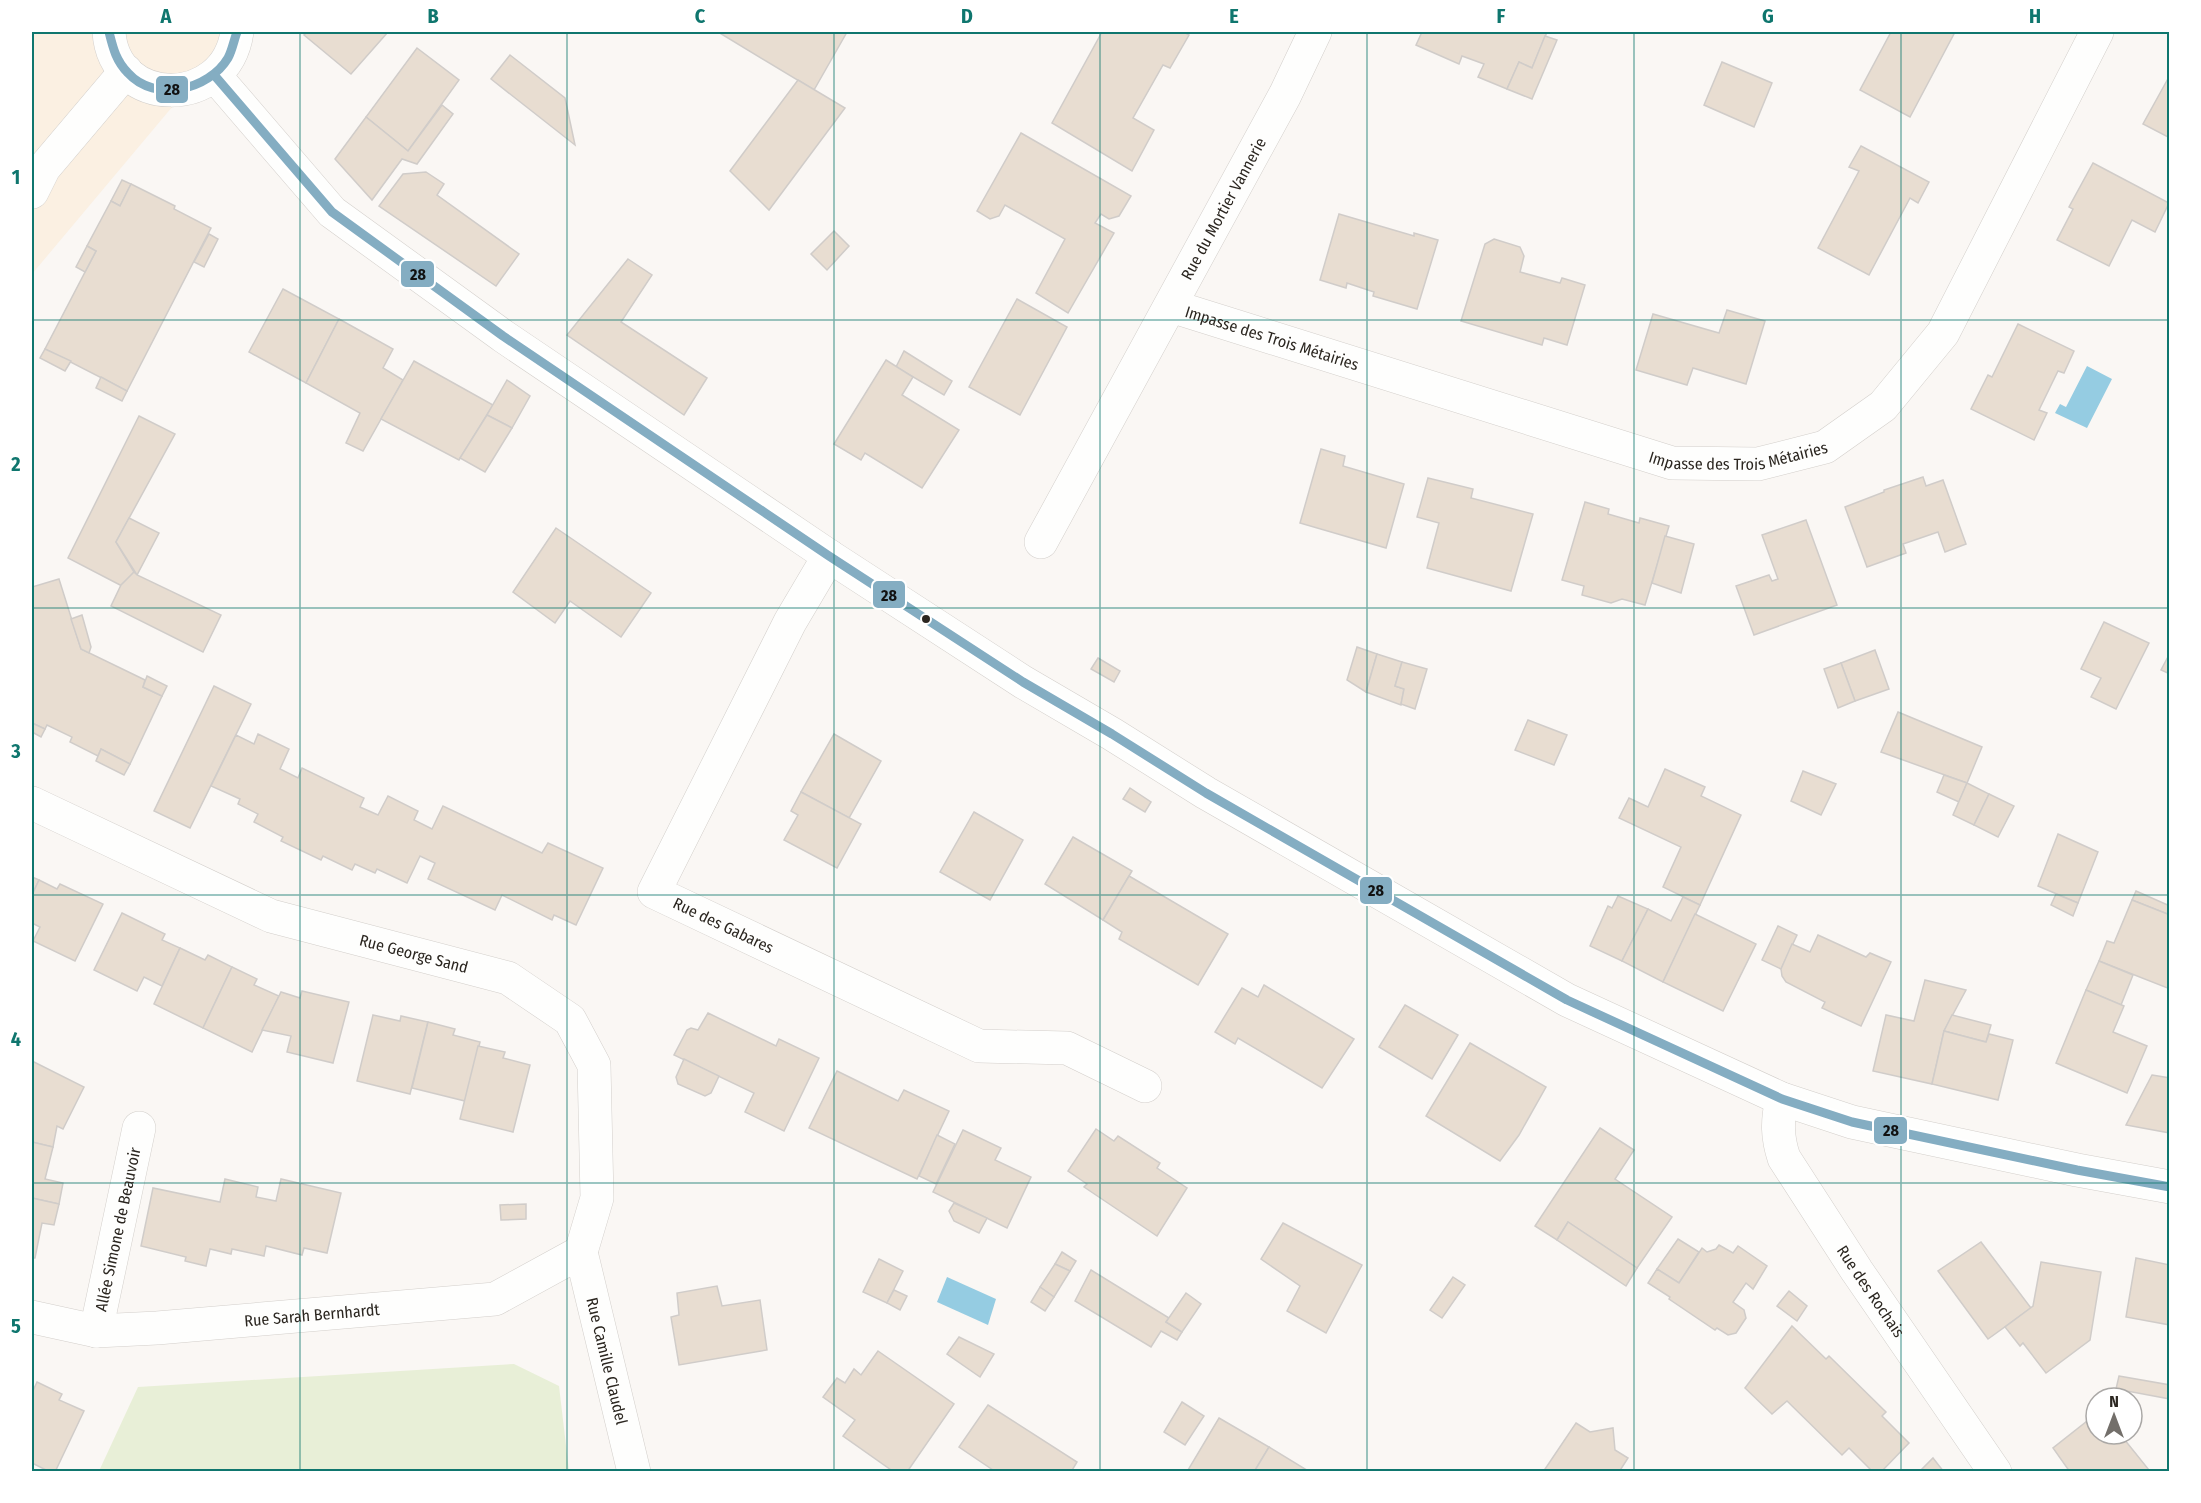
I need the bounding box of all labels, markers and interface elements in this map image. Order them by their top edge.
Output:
text: A [160,4,173,28]
text: B [427,4,439,28]
text: C [695,4,706,28]
text: D [961,4,973,28]
text: E [1229,4,1239,28]
text: F [1497,4,1506,28]
text: G [1762,4,1774,28]
text: H [2029,4,2041,28]
line badge: 28 [155,75,189,104]
text: 28 [163,80,180,99]
street label: Rue du Mortier Vannerie [1177,134,1270,283]
text: 1 [12,165,20,189]
line badge: 28 [400,260,435,288]
text: 28 [409,265,426,284]
street label: Impasse des Trois Métairies [1183,302,1361,374]
street label: Impasse des Trois Métairies [1647,437,1830,473]
text: 2 [10,452,21,476]
line badge: 28 [872,580,906,609]
text: 28 [880,586,897,605]
unlabelled marker [920,613,932,625]
text: 3 [10,739,21,763]
line badge: 28 [1359,876,1393,905]
text: 28 [1367,881,1384,900]
street label: Rue des Gabares [670,893,777,957]
street label: Rue George Sand [358,930,470,977]
text: 4 [11,1027,21,1051]
line badge: 28 [1873,1116,1908,1145]
text: 28 [1882,1121,1899,1140]
street label: Allée Simone de Beauvoir [91,1145,144,1313]
street label: Rue des Rochais [1833,1242,1909,1341]
street label: Rue Camille Claudel [583,1295,632,1426]
street label: Rue Sarah Bernhardt [243,1299,381,1330]
text: 5 [11,1314,21,1338]
north arrow [2084,1386,2144,1446]
text: N [2109,1392,2119,1411]

